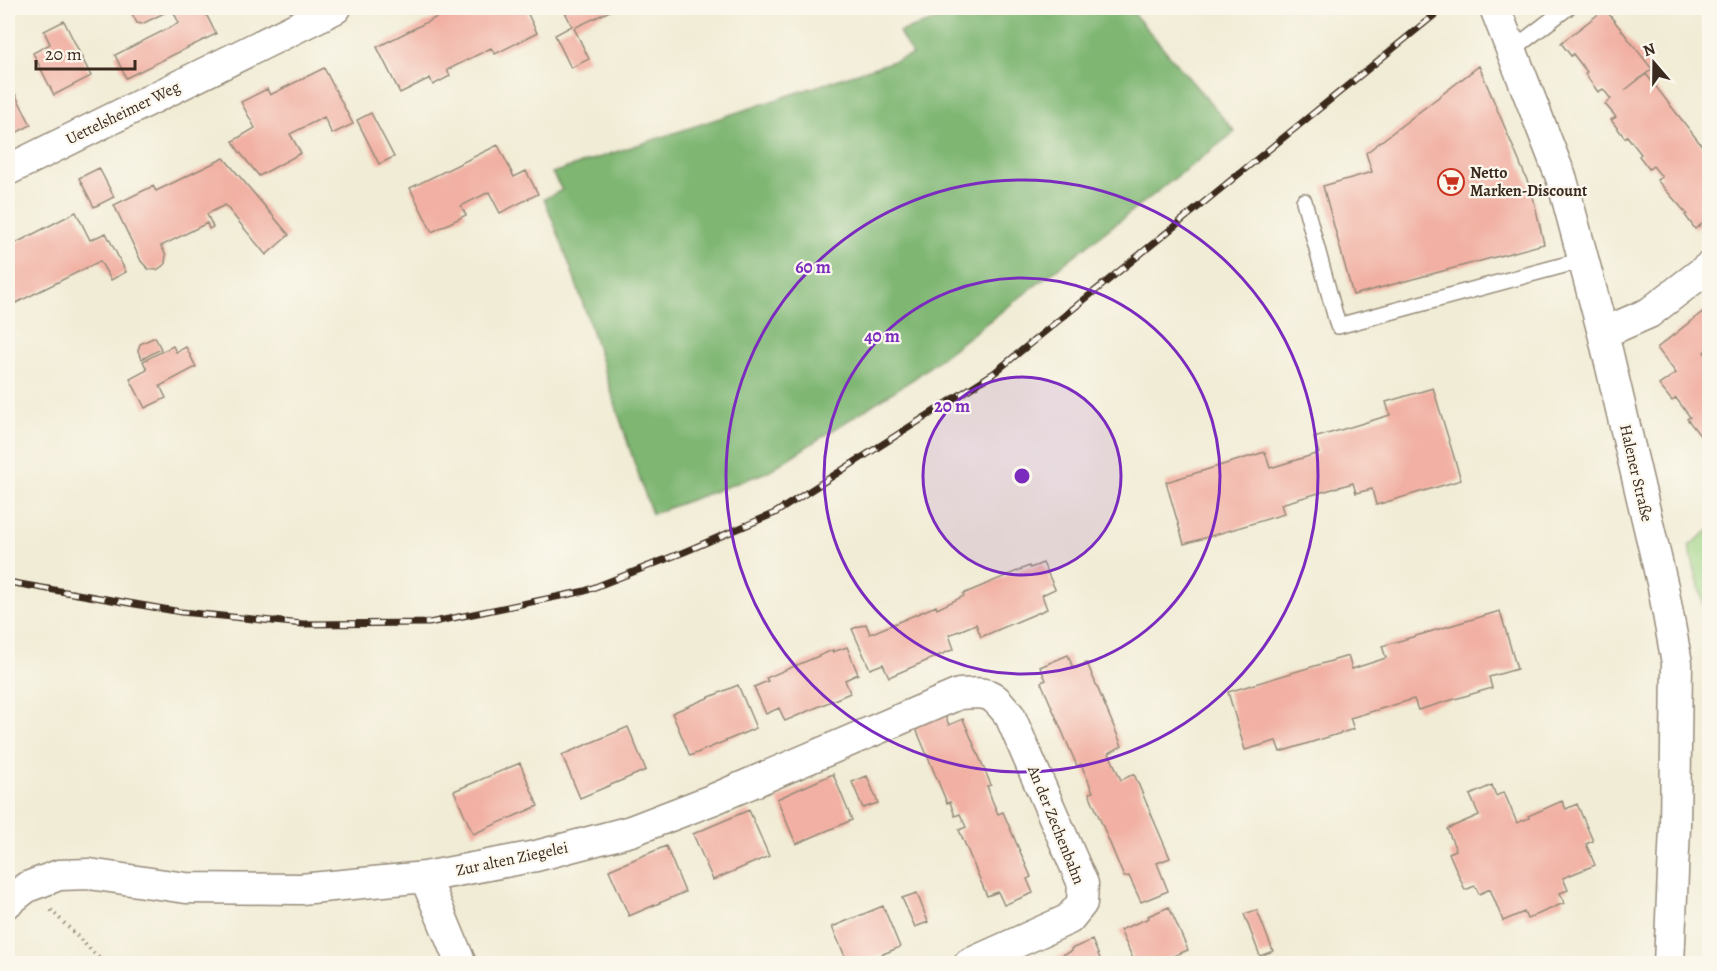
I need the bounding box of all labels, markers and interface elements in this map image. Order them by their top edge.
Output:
scale bar [36,33,135,71]
north arrow [1624,33,1684,93]
text: N [1640,37,1659,62]
text: 20 m [45,42,82,66]
street label: Uettelsheimer Weg [62,76,184,150]
place label: Netto Marken-Discount [1470,162,1588,202]
supermarket icon: Netto Marken-Discount [1436,167,1466,197]
text: 60 m [795,255,831,279]
text: 40 m [864,324,900,348]
text: 20 m [934,394,970,418]
street label: Halener Straße [1614,422,1658,524]
centre of rings [1012,466,1032,486]
street label: An der Zechenbahn [1022,761,1090,888]
street label: Zur alten Ziegelei [454,836,570,882]

